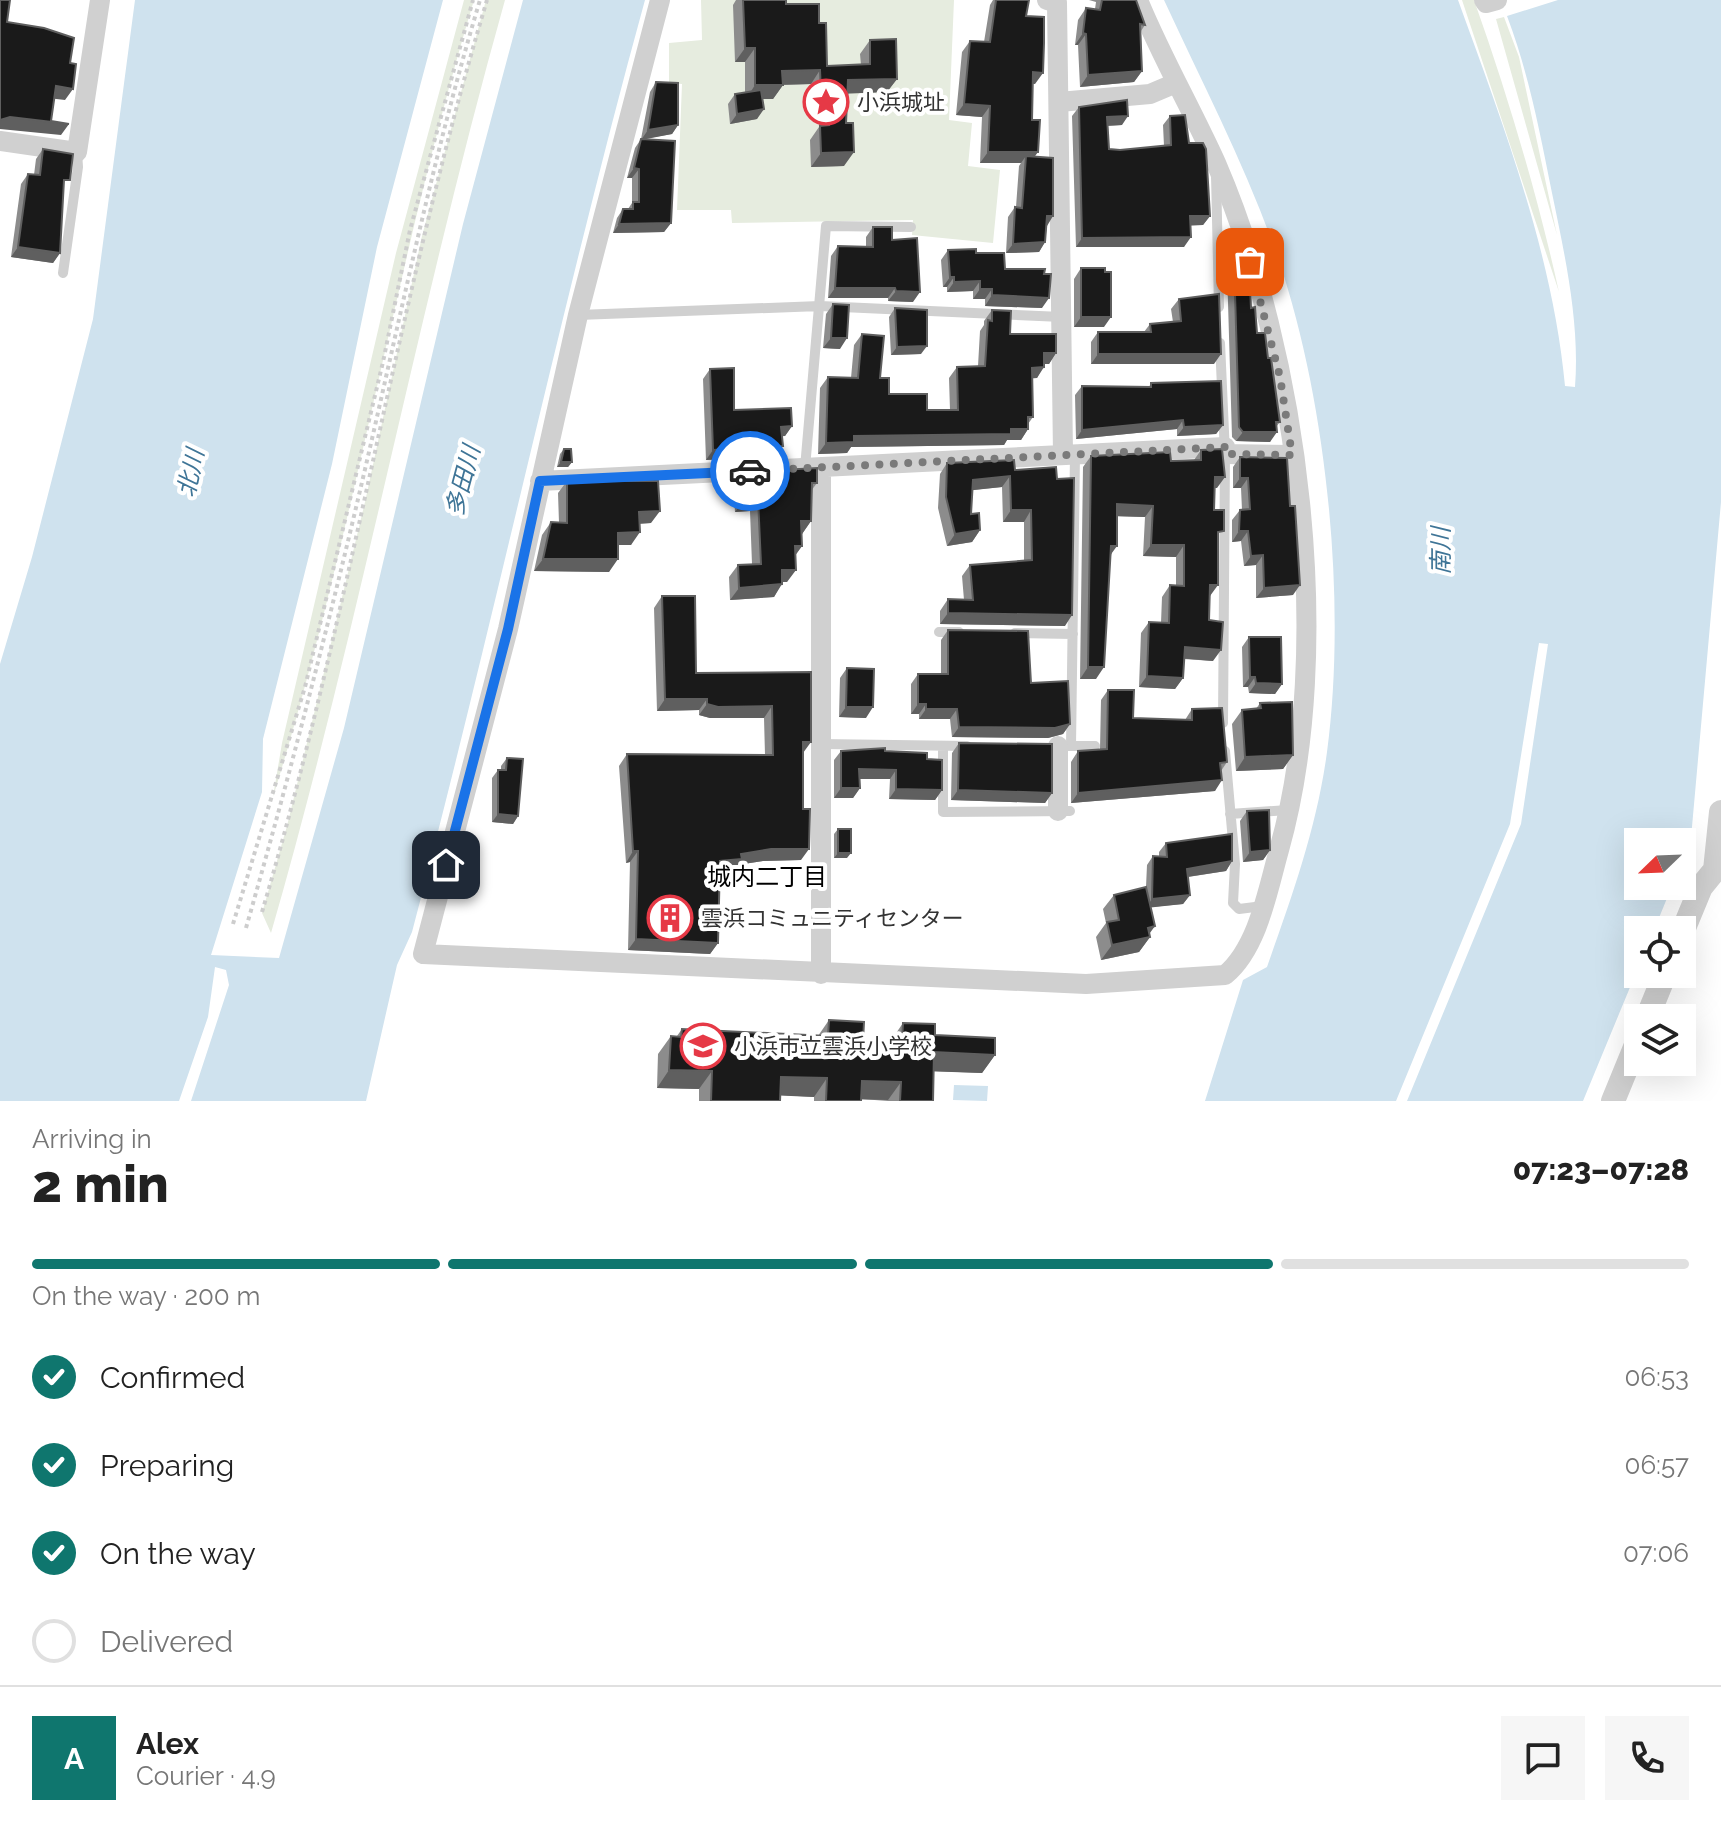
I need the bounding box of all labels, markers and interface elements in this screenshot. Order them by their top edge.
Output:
place icon: 小浜城址 [802,78,850,126]
place label: 小浜城址 [857,89,945,115]
pin [1216,228,1284,296]
icon: bag [1228,240,1272,284]
courier [710,431,790,511]
water label: 多田川 [439,439,487,519]
water label: 北川 [171,443,210,499]
icon: car [728,449,772,493]
water label: 南川 [1426,524,1455,575]
north arrow [1624,828,1696,900]
map controls [1624,828,1696,1076]
pin [412,831,480,899]
icon: home [424,843,468,887]
district label: 城内二丁目 [707,862,827,891]
building icon: 雲浜コミュニティセンター [646,894,694,942]
place label: 雲浜コミュニティセンター [701,905,964,931]
button: locate [1624,916,1696,988]
button: layers [1624,1004,1696,1076]
school or university icon: 小浜市立雲浜小学校 [679,1022,727,1070]
place label: 小浜市立雲浜小学校 [734,1033,932,1059]
text: Arriving in [32,1124,152,1154]
text: 07:23–07:28 [1513,1152,1689,1187]
text: 2 min [32,1153,169,1214]
text: On the way · 200 m [32,1281,260,1311]
icon: check [32,1355,76,1399]
text: Confirmed [100,1360,245,1395]
text: 06:53 [1624,1362,1689,1392]
icon: check [32,1443,76,1487]
text: Preparing [100,1448,234,1483]
text: 06:57 [1625,1450,1689,1480]
icon: check [32,1531,76,1575]
text: On the way [100,1536,256,1571]
text: 07:06 [1623,1538,1689,1568]
text: Delivered [100,1624,233,1659]
button: chat [1501,1716,1585,1800]
button: phone [1605,1716,1689,1800]
text: Alex [136,1726,199,1761]
text: A [64,1741,84,1776]
text: Courier · 4.9 [136,1761,276,1791]

